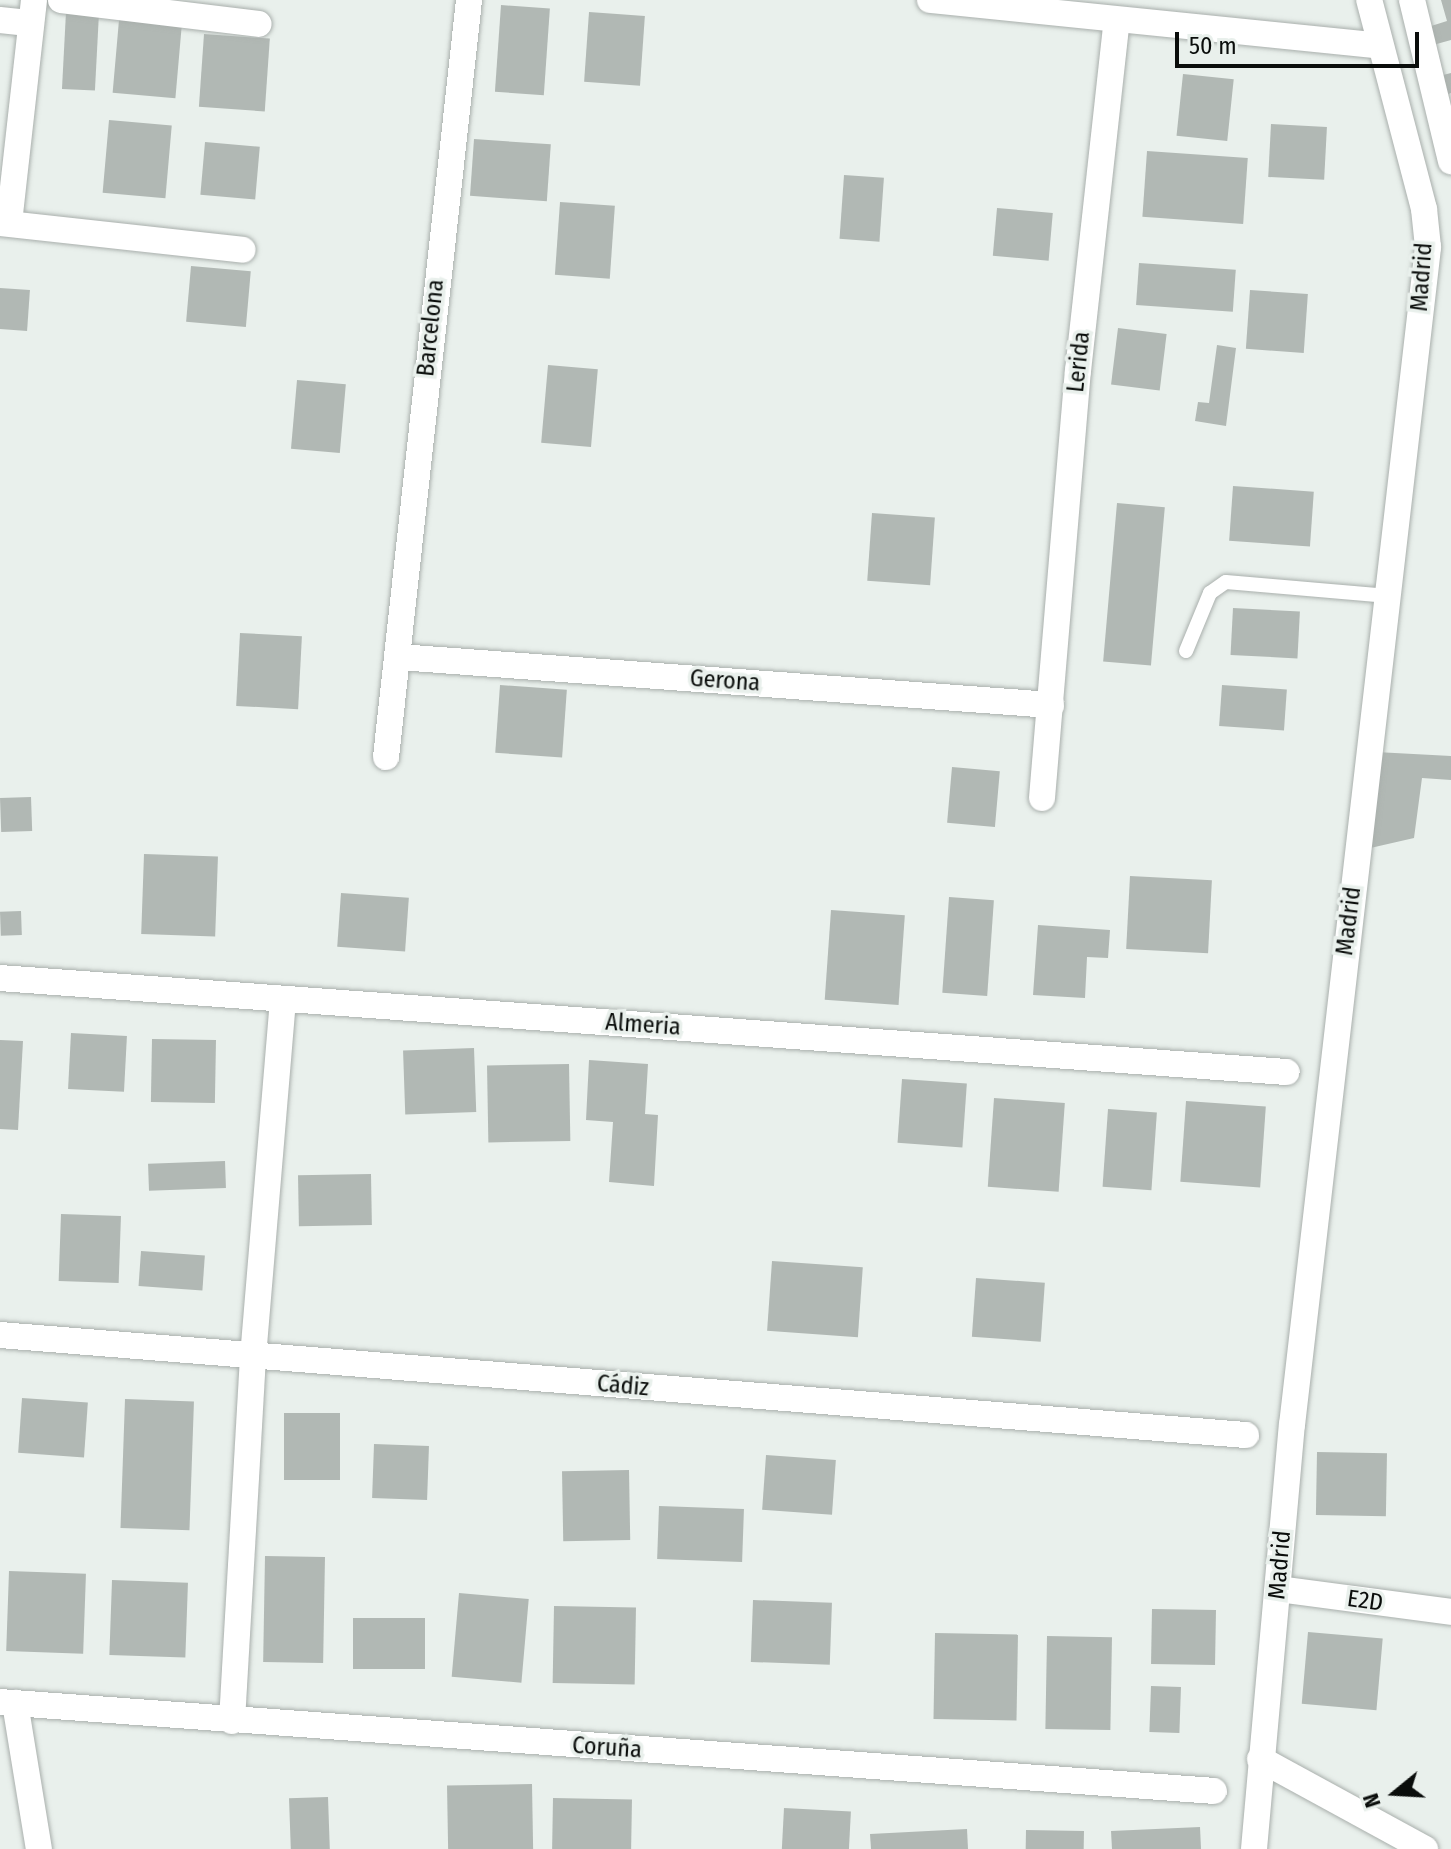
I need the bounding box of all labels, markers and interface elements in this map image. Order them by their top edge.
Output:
scale bar [1179,16,1423,66]
text: 50 m [1189,32,1237,60]
street label: Madrid [1405,242,1439,312]
street label: Barcelona [412,278,450,378]
street label: Lerida [1061,330,1097,394]
street label: Gerona [689,664,761,698]
street label: Madrid [1331,885,1367,957]
street label: Almeria [604,1008,682,1042]
street label: Cádiz [596,1369,650,1403]
street label: Madrid [1263,1529,1297,1601]
street label: E2D [1345,1584,1385,1618]
street label: Coruña [571,1731,643,1765]
north arrow [1355,1753,1435,1833]
text: N [1357,1790,1387,1811]

